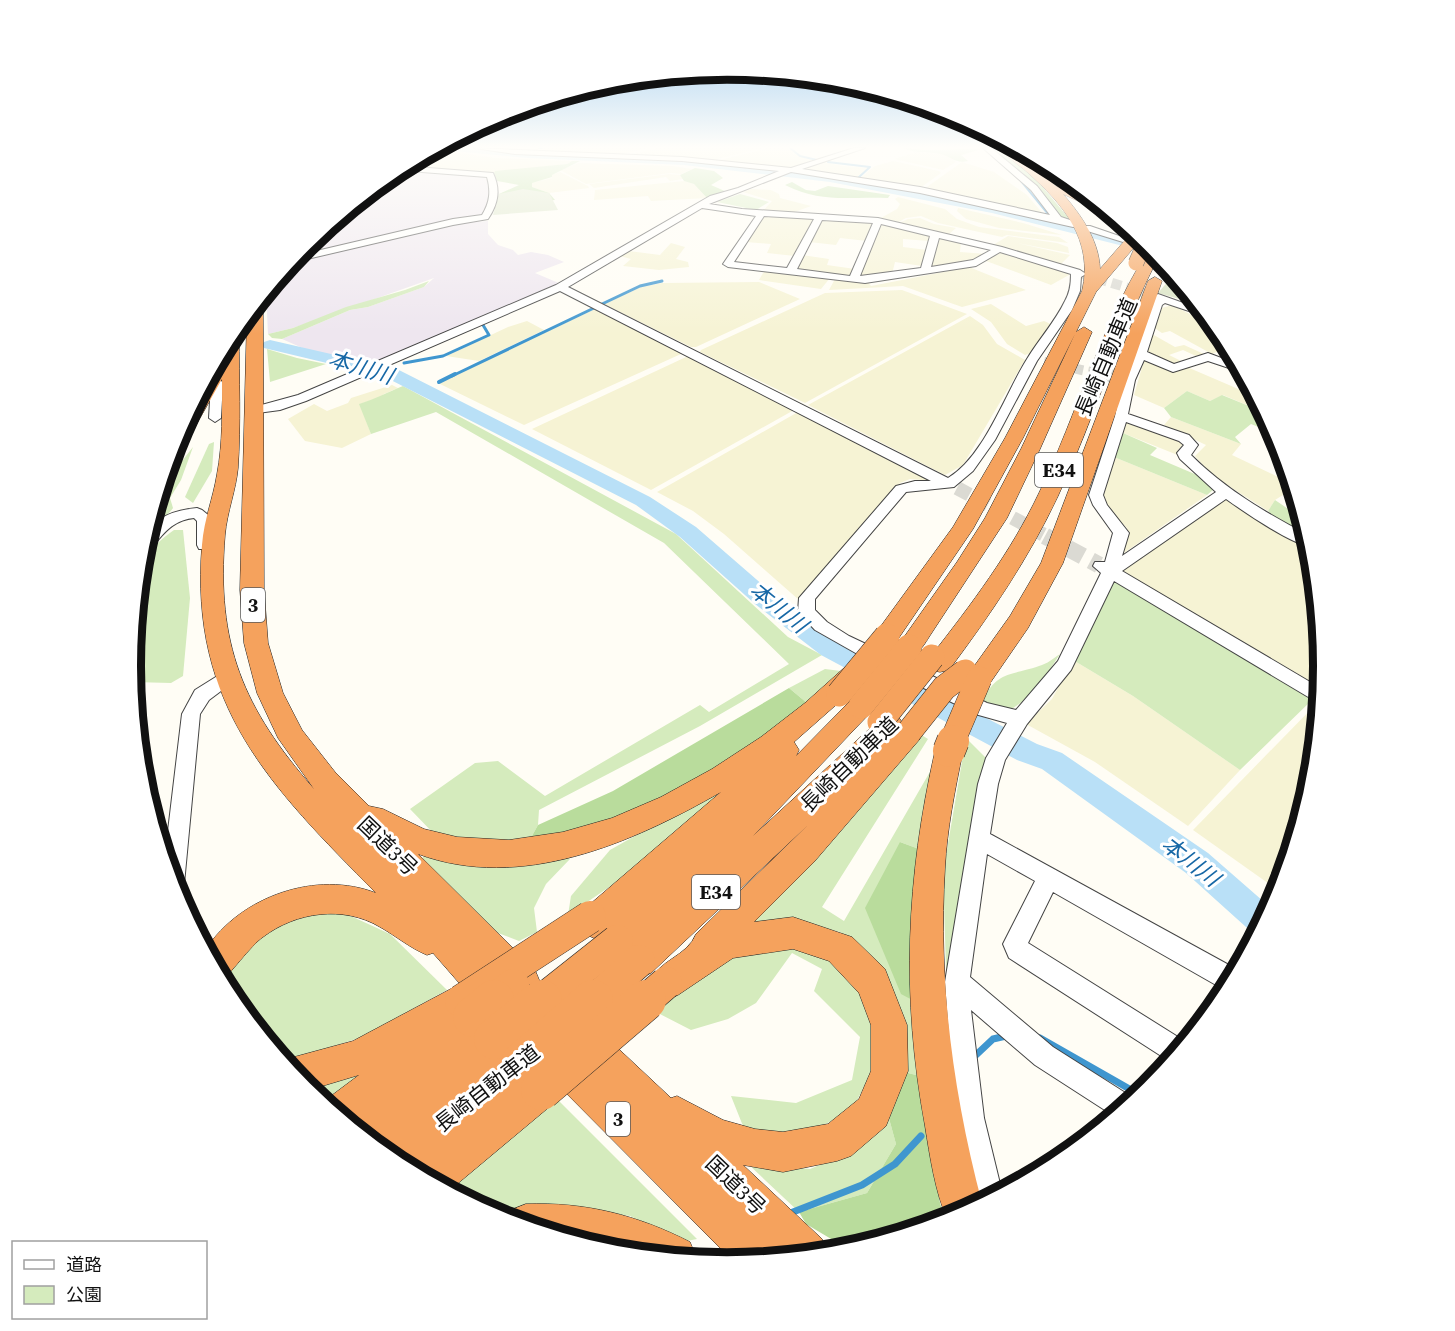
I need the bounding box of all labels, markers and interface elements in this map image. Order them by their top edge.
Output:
street label: 長崎自動車道 [1068,293,1144,421]
water label: 本川川 [325,343,399,392]
road number: E34 [1035,453,1083,487]
water label: 本川川 [744,575,816,641]
road number: 3 [241,588,265,622]
street label: 長崎自動車道 [794,710,904,818]
street label: 国道3号 [351,810,425,882]
water label: 本川川 [1156,829,1228,894]
road number: E34 [692,875,740,909]
street label: 長崎自動車道 [428,1038,546,1138]
road number: 3 [606,1102,630,1136]
street label: 国道3号 [699,1149,773,1221]
legend [12,1241,207,1319]
text: 道路 [66,1252,102,1277]
text: 公園 [66,1282,102,1307]

